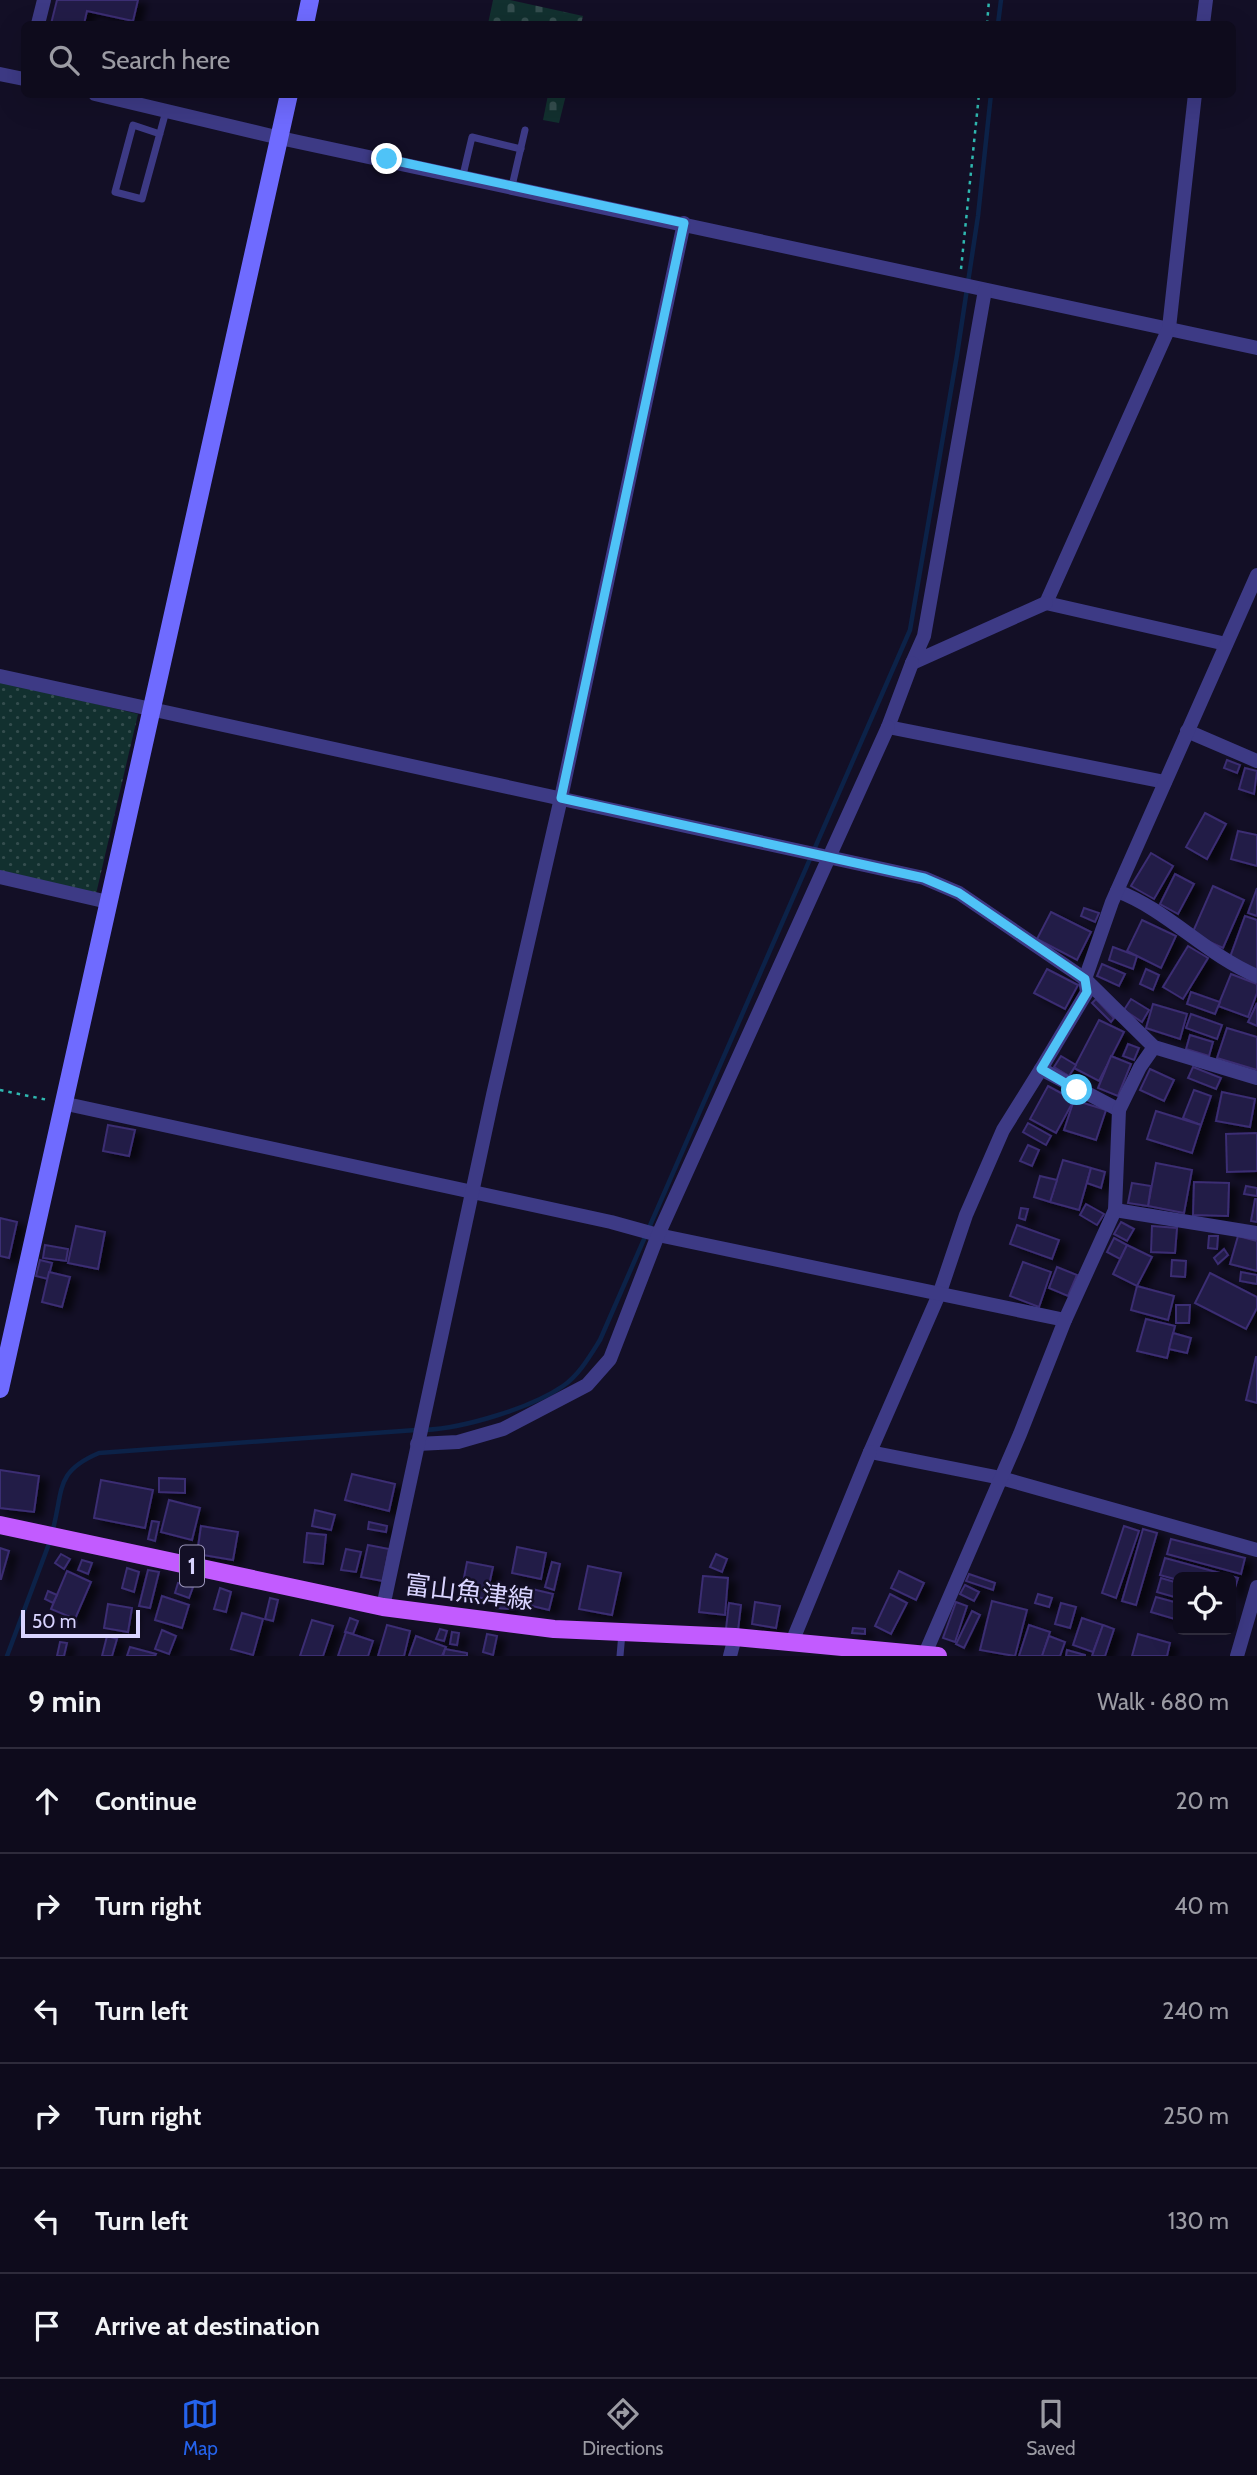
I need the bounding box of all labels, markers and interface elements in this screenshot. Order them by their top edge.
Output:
search box [21,21,1236,98]
icon: search [45,41,83,79]
text: Search here [101,44,230,76]
route end [371,143,402,174]
route start [1061,1074,1092,1105]
road number: 1 [180,1546,204,1586]
street label: 富山魚津線 [403,1568,535,1616]
map controls [1173,1572,1236,1635]
button: locate [1173,1572,1236,1635]
scale bar [21,1607,140,1639]
text: 50 m [32,1610,76,1633]
text: 9 min [28,1683,101,1720]
text: Walk · 680 m [1097,1688,1229,1716]
icon: ahead [28,1782,66,1820]
text: Continue [95,1785,197,1817]
text: 20 m [1176,1787,1229,1815]
icon: right [28,1887,66,1925]
text: Turn right [95,1890,201,1922]
text: 40 m [1174,1892,1229,1920]
icon: left [28,1992,66,2030]
text: Turn left [95,1995,188,2027]
text: 240 m [1162,1997,1229,2025]
icon: right [28,2097,66,2135]
text: Turn right [95,2100,201,2132]
text: 250 m [1163,2102,1229,2130]
icon: left [28,2202,66,2240]
text: Turn left [95,2205,188,2237]
text: 130 m [1168,2207,1229,2235]
icon: arrive [28,2307,66,2345]
text: Arrive at destination [95,2310,320,2342]
tab: Map [181,2395,219,2460]
tab: Directions [582,2395,663,2460]
tab: Saved [1026,2395,1076,2460]

